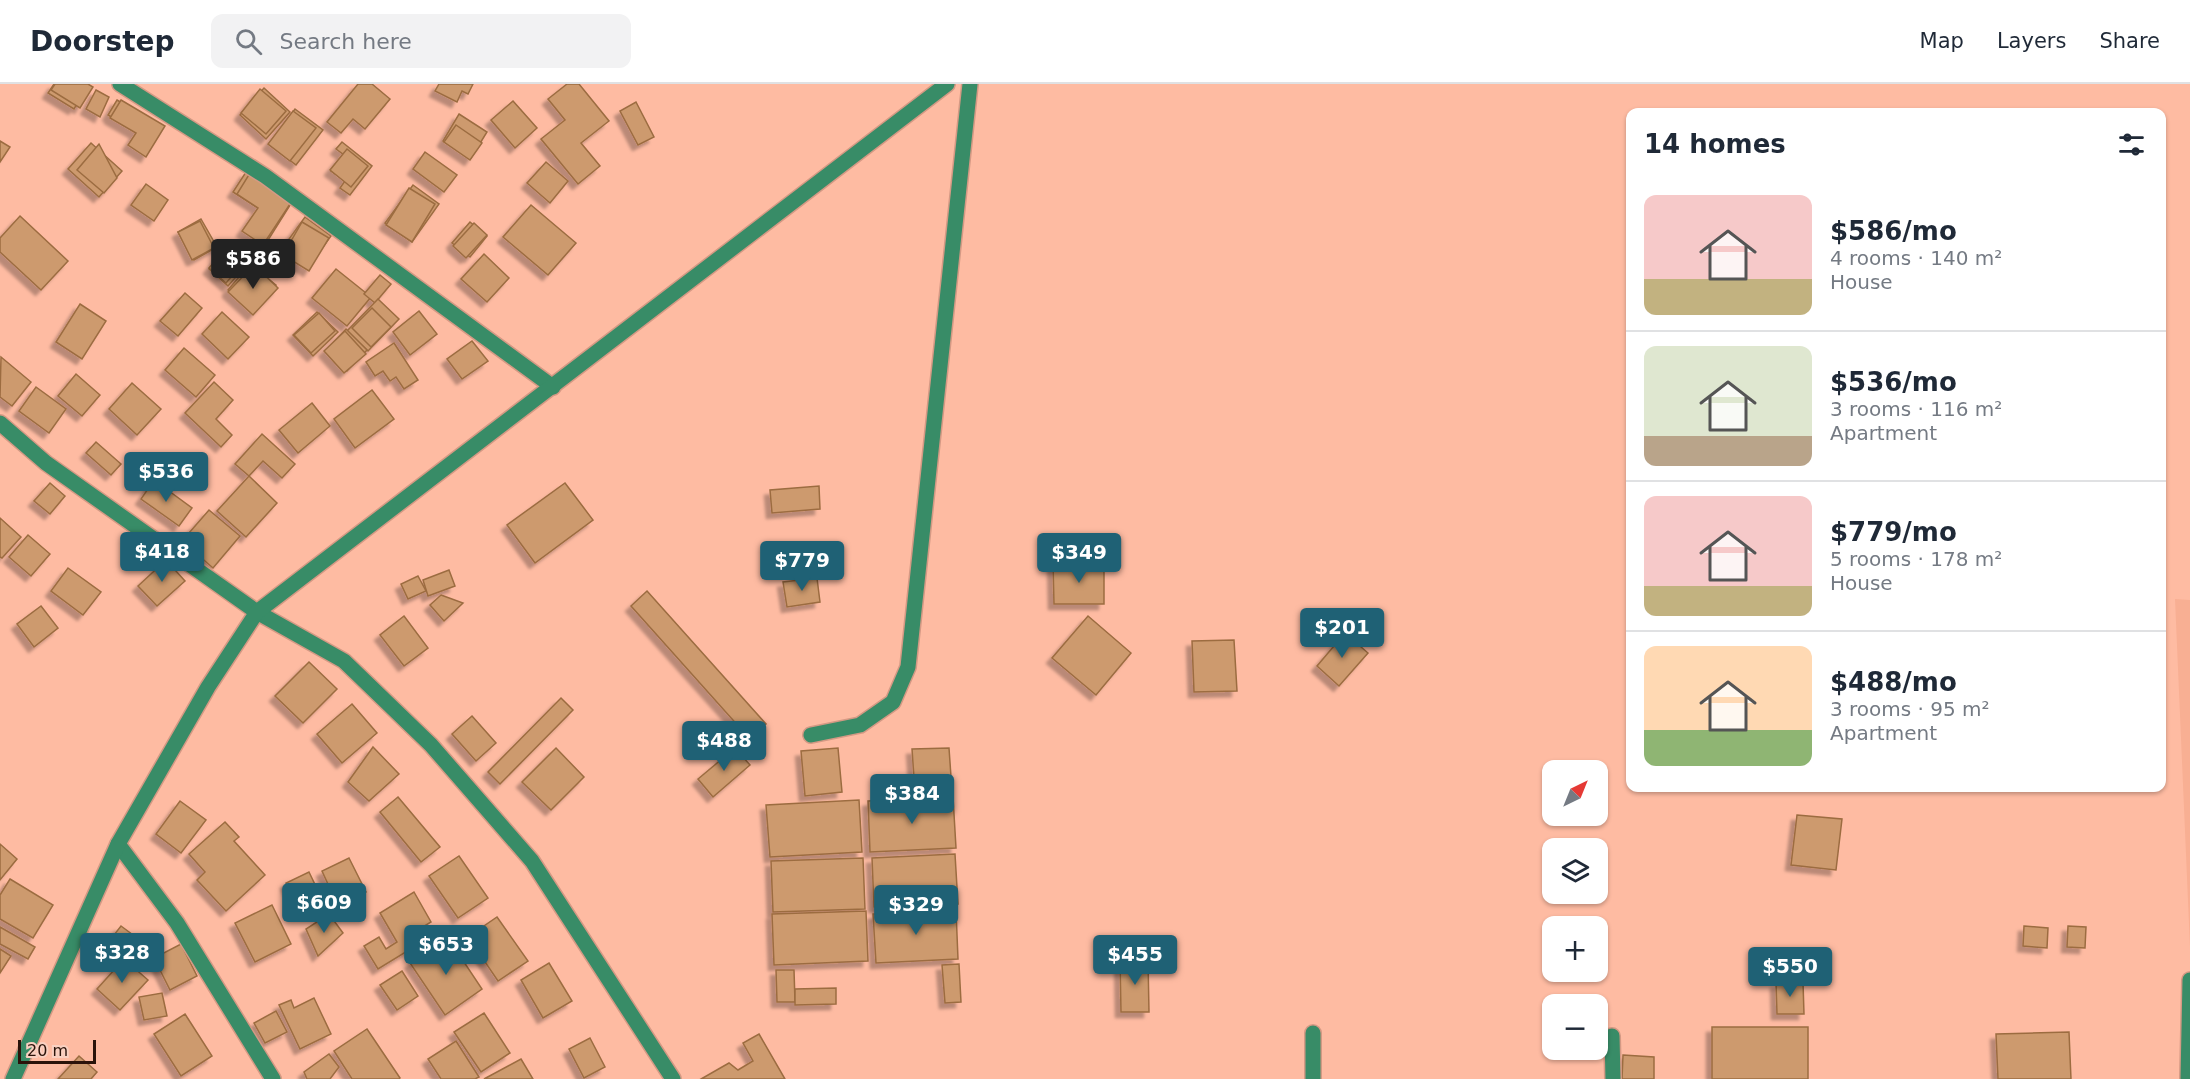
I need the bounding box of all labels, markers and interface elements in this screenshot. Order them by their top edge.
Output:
search box [211,14,631,68]
text: Doorstep [30,25,175,58]
icon: search [232,25,265,58]
text: Search here [280,29,412,54]
text: Map [1920,29,1964,53]
text: Layers [1997,29,2066,53]
text: Share [2099,29,2160,53]
icon: filters [2115,128,2148,161]
text: 14 homes [1644,129,1786,159]
text: $586/mo [1830,216,1957,246]
icon: home [1692,219,1764,291]
pin: $586 [217,239,289,290]
text: $586 [225,246,281,270]
text: 4 rooms · 140 m² [1830,246,2002,270]
text: House [1830,270,1893,294]
text: $536/mo [1830,367,1957,397]
icon: home [1692,370,1764,442]
text: 3 rooms · 116 m² [1830,397,2002,421]
text: Apartment [1830,421,1937,445]
pin: $536 [130,452,202,503]
text: $536 [138,459,194,483]
text: $779/mo [1830,517,1957,547]
icon: home [1692,520,1764,592]
pin: $418 [126,532,198,583]
pin: $349 [1043,533,1115,584]
text: $418 [134,539,190,563]
text: $349 [1051,540,1107,564]
pin: $779 [766,541,838,592]
text: 5 rooms · 178 m² [1830,547,2002,571]
text: $779 [774,548,830,572]
text: House [1830,571,1893,595]
pin: $201 [1306,608,1378,659]
text: $201 [1314,615,1370,639]
text: $488/mo [1830,667,1957,697]
icon: home [1692,670,1764,742]
text: 3 rooms · 95 m² [1830,697,1990,721]
pin: $488 [688,721,760,772]
text: Apartment [1830,721,1937,745]
text: $488 [696,728,752,752]
north arrow [1542,760,1608,826]
map controls [1542,760,1608,1060]
pin: $384 [876,774,948,825]
text: $384 [884,781,940,805]
button: layers [1542,838,1608,904]
pin: $609 [288,883,360,934]
pin: $329 [880,885,952,936]
text: $609 [296,890,352,914]
text: $329 [888,892,944,916]
button: + [1542,916,1608,982]
pin: $653 [410,925,482,976]
text: $653 [418,932,474,956]
pin: $328 [86,933,158,984]
pin: $455 [1099,935,1171,986]
text: $328 [94,940,150,964]
text: $455 [1107,942,1163,966]
pin: $550 [1754,947,1826,998]
text: $550 [1762,954,1818,978]
button: − [1542,994,1608,1060]
scale bar [18,1037,96,1064]
text: 20 m [27,1041,68,1060]

